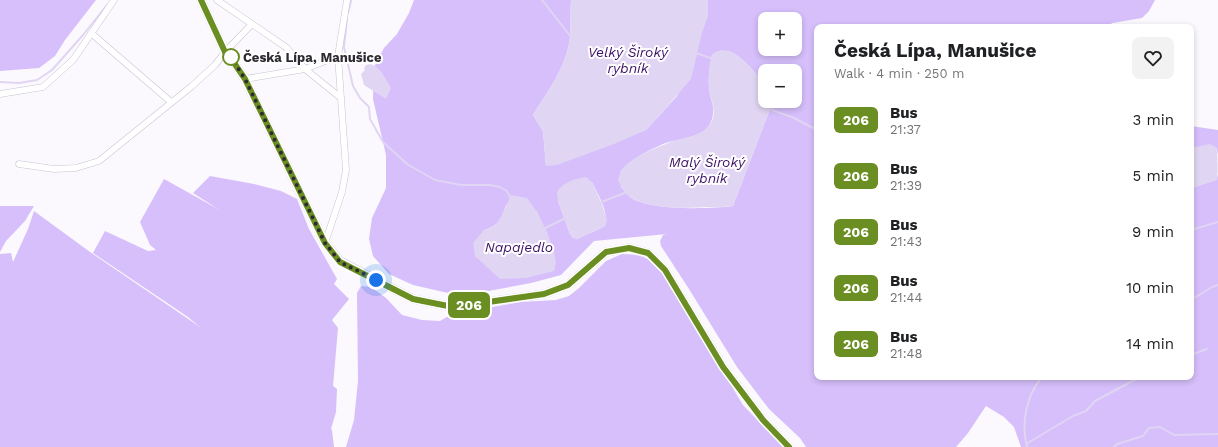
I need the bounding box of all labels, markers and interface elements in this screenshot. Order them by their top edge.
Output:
map controls [758,12,802,108]
button: + [758,12,802,56]
button: heart [1132,37,1174,79]
text: Česká Lípa, Manušice [834,39,1036,62]
water label: Velký Široký rybník [588,44,669,76]
marker: Česká Lípa, Manušice [222,48,240,66]
place label: Česká Lípa, Manušice [243,49,382,65]
button: − [758,64,802,108]
text: Walk · 4 min · 250 m [834,66,964,81]
text: Bus [890,104,918,122]
text: 3 min [1133,111,1174,129]
text: 206 [843,112,869,128]
text: 21:37 [890,122,921,137]
water label: Malý Široký rybník [669,154,746,186]
text: Bus [890,160,918,178]
text: 5 min [1133,167,1174,185]
text: 206 [843,168,869,184]
text: 21:39 [890,178,922,193]
text: Bus [890,216,918,234]
text: 9 min [1132,223,1174,241]
text: 206 [843,224,869,240]
text: 21:43 [890,234,922,249]
water label: Napajedlo [485,239,553,255]
your location [366,270,386,290]
text: Bus [890,272,918,290]
text: 10 min [1126,279,1174,297]
text: 206 [843,280,869,296]
text: 21:44 [890,290,922,305]
line badge: 206 [446,292,492,318]
text: 206 [456,297,482,313]
text: Bus [890,328,918,346]
text: 14 min [1126,335,1174,353]
text: 206 [843,336,869,352]
text: 21:48 [890,346,922,361]

